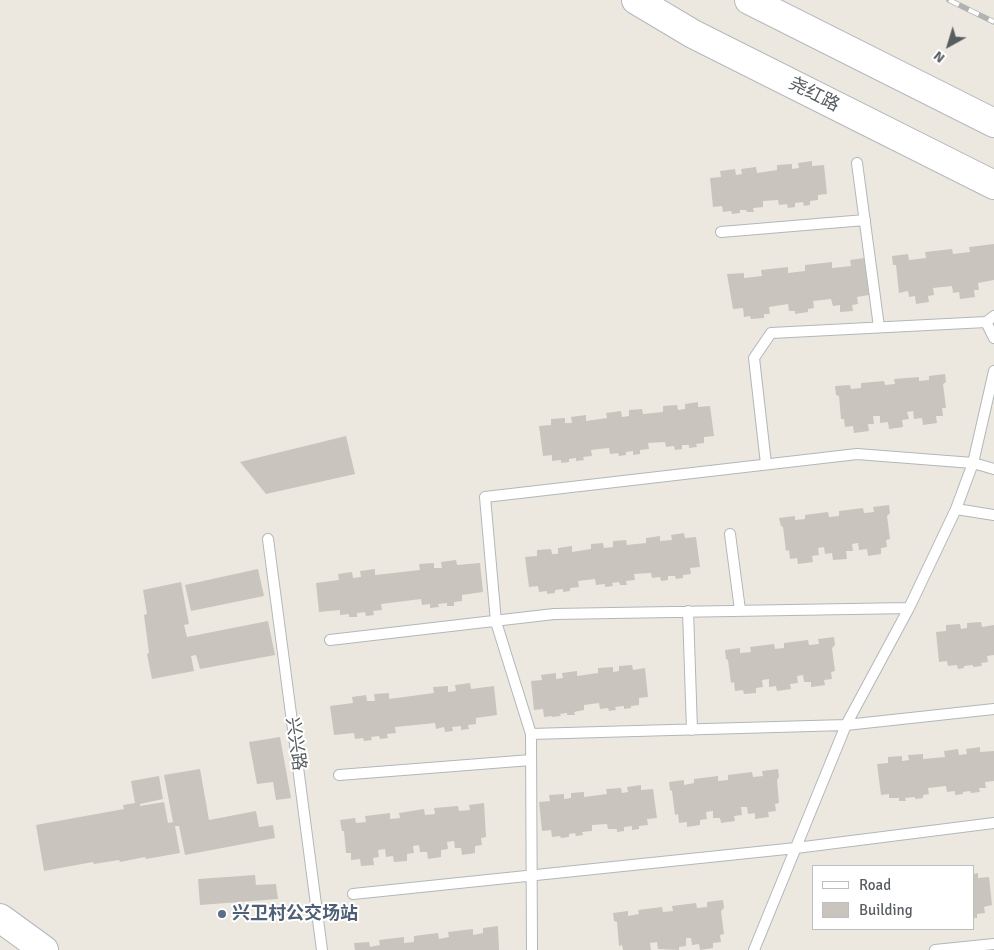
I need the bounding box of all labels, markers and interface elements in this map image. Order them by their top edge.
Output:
north arrow [924,20,974,70]
text: N [930,47,948,67]
street label: 尧红路 [785,73,843,117]
street label: 兴兴路 [281,716,309,772]
legend [812,865,974,930]
text: Road [859,876,891,894]
text: Building [859,901,913,919]
place label: 兴卫村公交场站 [232,903,358,925]
marker: 兴卫村公交场站 [216,908,228,920]

